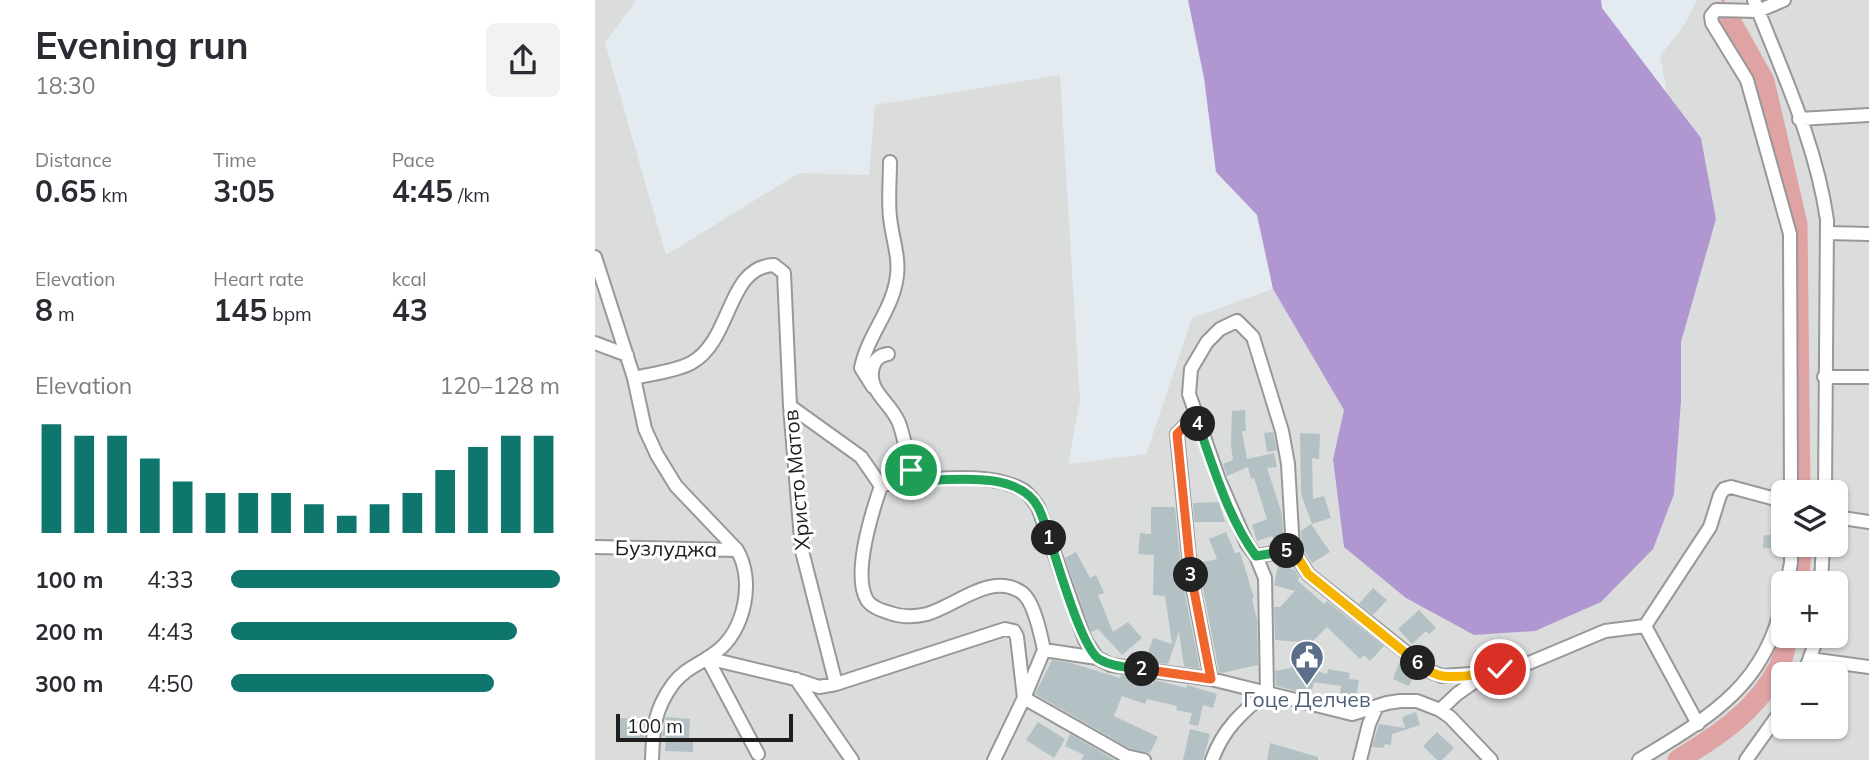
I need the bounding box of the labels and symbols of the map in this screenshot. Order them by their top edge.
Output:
pin: 4 [1181,406,1215,442]
street label: Христо Матов [777,409,815,551]
pin [881,440,941,500]
pin: 1 [1031,520,1067,556]
street label: Бузлуджа [615,534,717,562]
pin: 5 [1269,534,1305,568]
pin: 3 [1173,558,1209,592]
public building icon: Гоце Делчев [1288,638,1326,687]
pin [1470,639,1530,699]
pin: 6 [1401,646,1435,680]
pin: 2 [1125,652,1159,686]
place label: Гоце Делчев [1243,686,1371,712]
scale bar [616,711,793,743]

